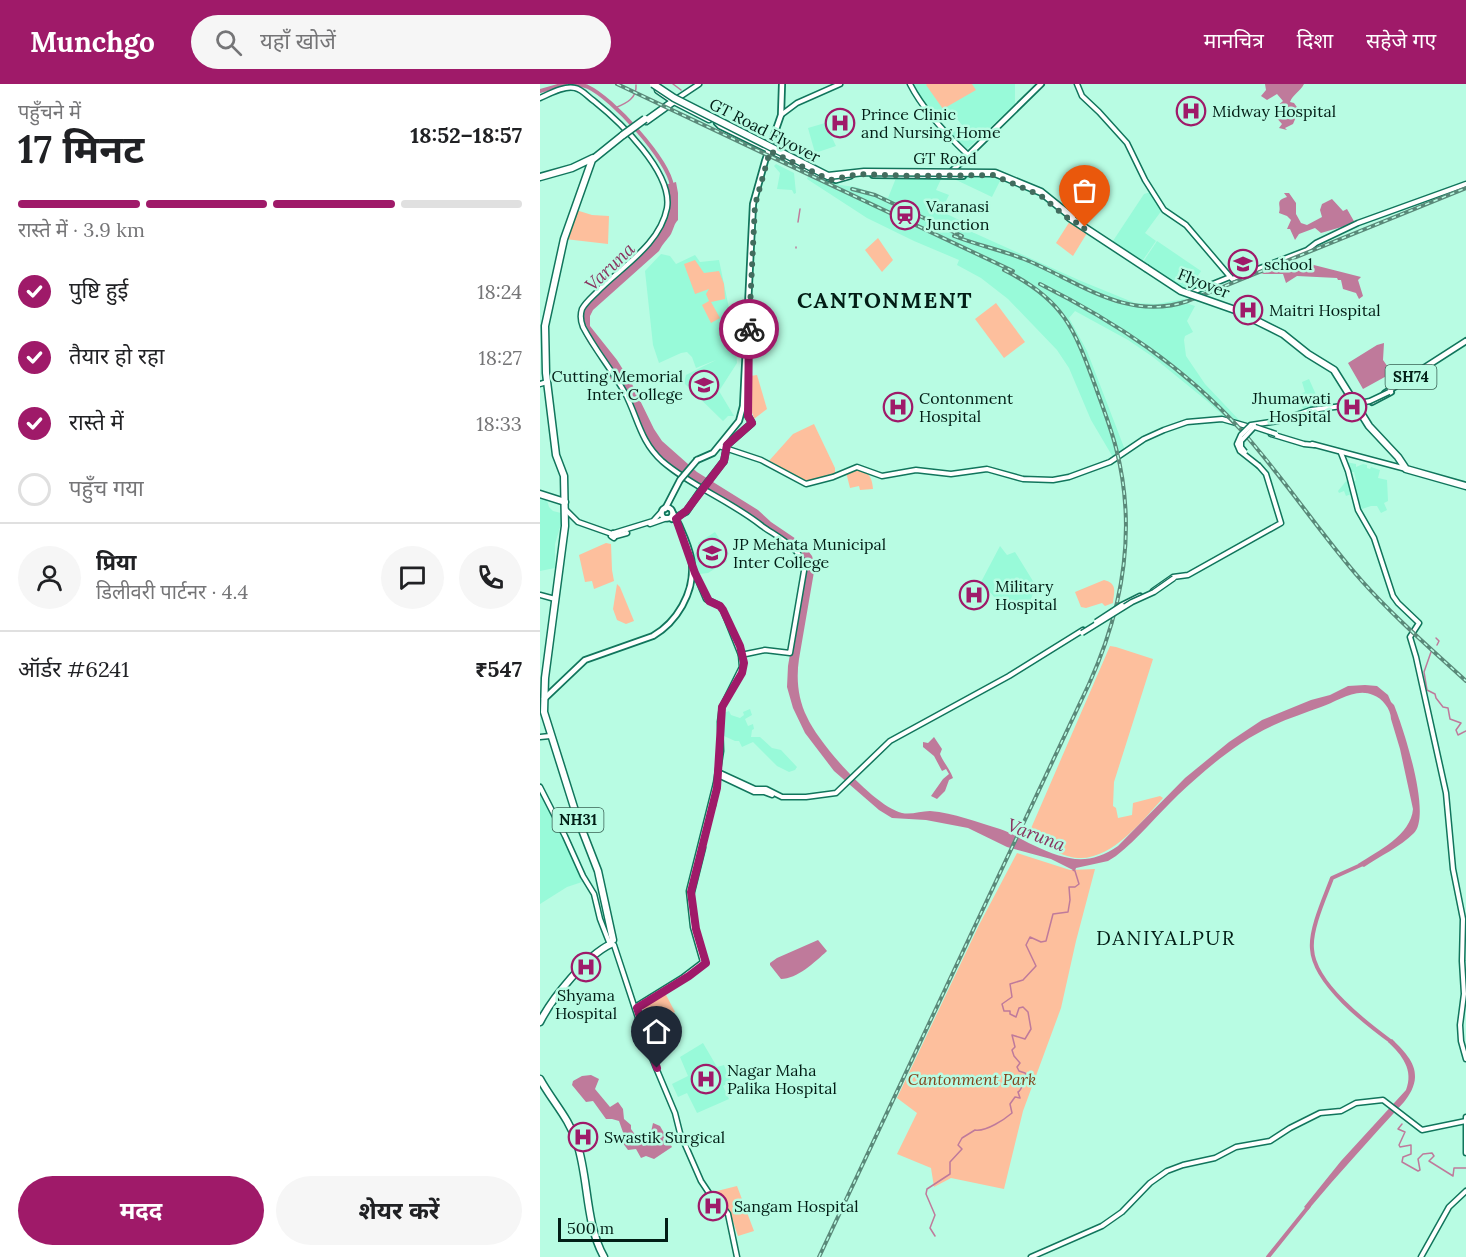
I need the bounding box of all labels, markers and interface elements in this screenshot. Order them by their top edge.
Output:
search box [191,15,611,69]
text: Munchgo [30,24,155,60]
icon: search [212,26,245,59]
text: यहाँ खोजें [260,27,336,55]
text: मानचित्र [1204,27,1264,54]
text: दिशा [1297,27,1333,54]
text: सहेजे गए [1366,27,1436,54]
street label: GT Road Flyover [706,93,824,167]
hospital icon: Midway Hospital [1175,95,1207,127]
text: पहुँचने में [18,99,81,124]
place label: Midway Hospital [1212,101,1336,121]
place label: Prince Clinic and Nursing Home [861,104,1001,142]
hospital icon: Prince Clinic and Nursing Home [824,107,856,139]
text: 18:52–18:57 [410,121,522,149]
text: 17 मिनट [18,124,144,174]
street label: GT Road [913,148,977,168]
pin [1059,165,1110,227]
icon: bag [1068,174,1101,207]
place label: Varanasi Junction [925,196,990,234]
station icon: Varanasi Junction [889,199,921,231]
text: रास्ते में · 3.9 km [18,217,145,242]
water label: Varuna [580,237,639,296]
school or university icon: school [1227,248,1259,280]
place label: school [1264,254,1313,274]
street label: Flyover [1175,264,1233,302]
icon: check [18,275,51,308]
text: पुष्टि हुई [69,276,128,304]
text: 18:24 [477,279,522,304]
district label: CANTONMENT [797,286,973,314]
hospital icon: Maitri Hospital [1232,294,1264,326]
courier [719,299,779,359]
place label: Maitri Hospital [1269,300,1381,320]
icon: bike [733,313,766,346]
icon: check [18,341,51,374]
text: तैयार हो रहा [69,342,164,370]
text: 18:27 [479,345,522,370]
road number: SH74 [1386,365,1436,389]
place label: Cutting Memorial Inter College [552,366,683,404]
school or university icon: Cutting Memorial Inter College [688,369,720,401]
place label: Contonment Hospital [919,388,1014,426]
place label: Jhumawati Hospital [1251,388,1331,426]
hospital icon: Contonment Hospital [882,391,914,423]
hospital icon: Jhumawati Hospital [1336,391,1368,423]
icon: check [18,407,51,440]
text: रास्ते में [69,408,124,436]
text: 18:33 [476,411,522,436]
text: पहुँच गया [69,474,144,502]
place label: JP Mehata Municipal Inter College [732,534,886,572]
school or university icon: JP Mehata Municipal Inter College [696,537,728,569]
button: person [18,546,81,609]
button: chat [381,546,444,609]
button: phone [459,546,522,609]
text: प्रिया [96,548,136,576]
place label: Military Hospital [995,576,1057,614]
text: डिलीवरी पार्टनर · 4.4 [96,579,248,604]
hospital icon: Military Hospital [958,579,990,611]
text: ऑर्डर #6241 [18,655,129,683]
text: ₹547 [475,655,522,683]
road number: NH31 [552,808,603,832]
water label: Varuna [1004,813,1069,856]
district label: DANIYALPUR [1096,925,1236,950]
hospital icon: Shyama Hospital [570,951,602,983]
place label: Shyama Hospital [555,985,617,1023]
pin [631,1006,682,1068]
icon: home [640,1015,673,1048]
place label: Nagar Maha Palika Hospital [727,1060,837,1098]
hospital icon: Nagar Maha Palika Hospital [690,1063,722,1095]
park label: Cantonment Park [908,1069,1036,1089]
hospital icon: Swastik Surgical [567,1121,599,1153]
place label: Swastik Surgical [604,1127,725,1147]
button: मदद [18,1176,264,1245]
button: शेयर करें [276,1176,522,1245]
hospital icon: Sangam Hospital [697,1190,729,1222]
place label: Sangam Hospital [734,1196,859,1216]
scale bar [558,1215,668,1242]
text: 500 m [567,1218,614,1238]

